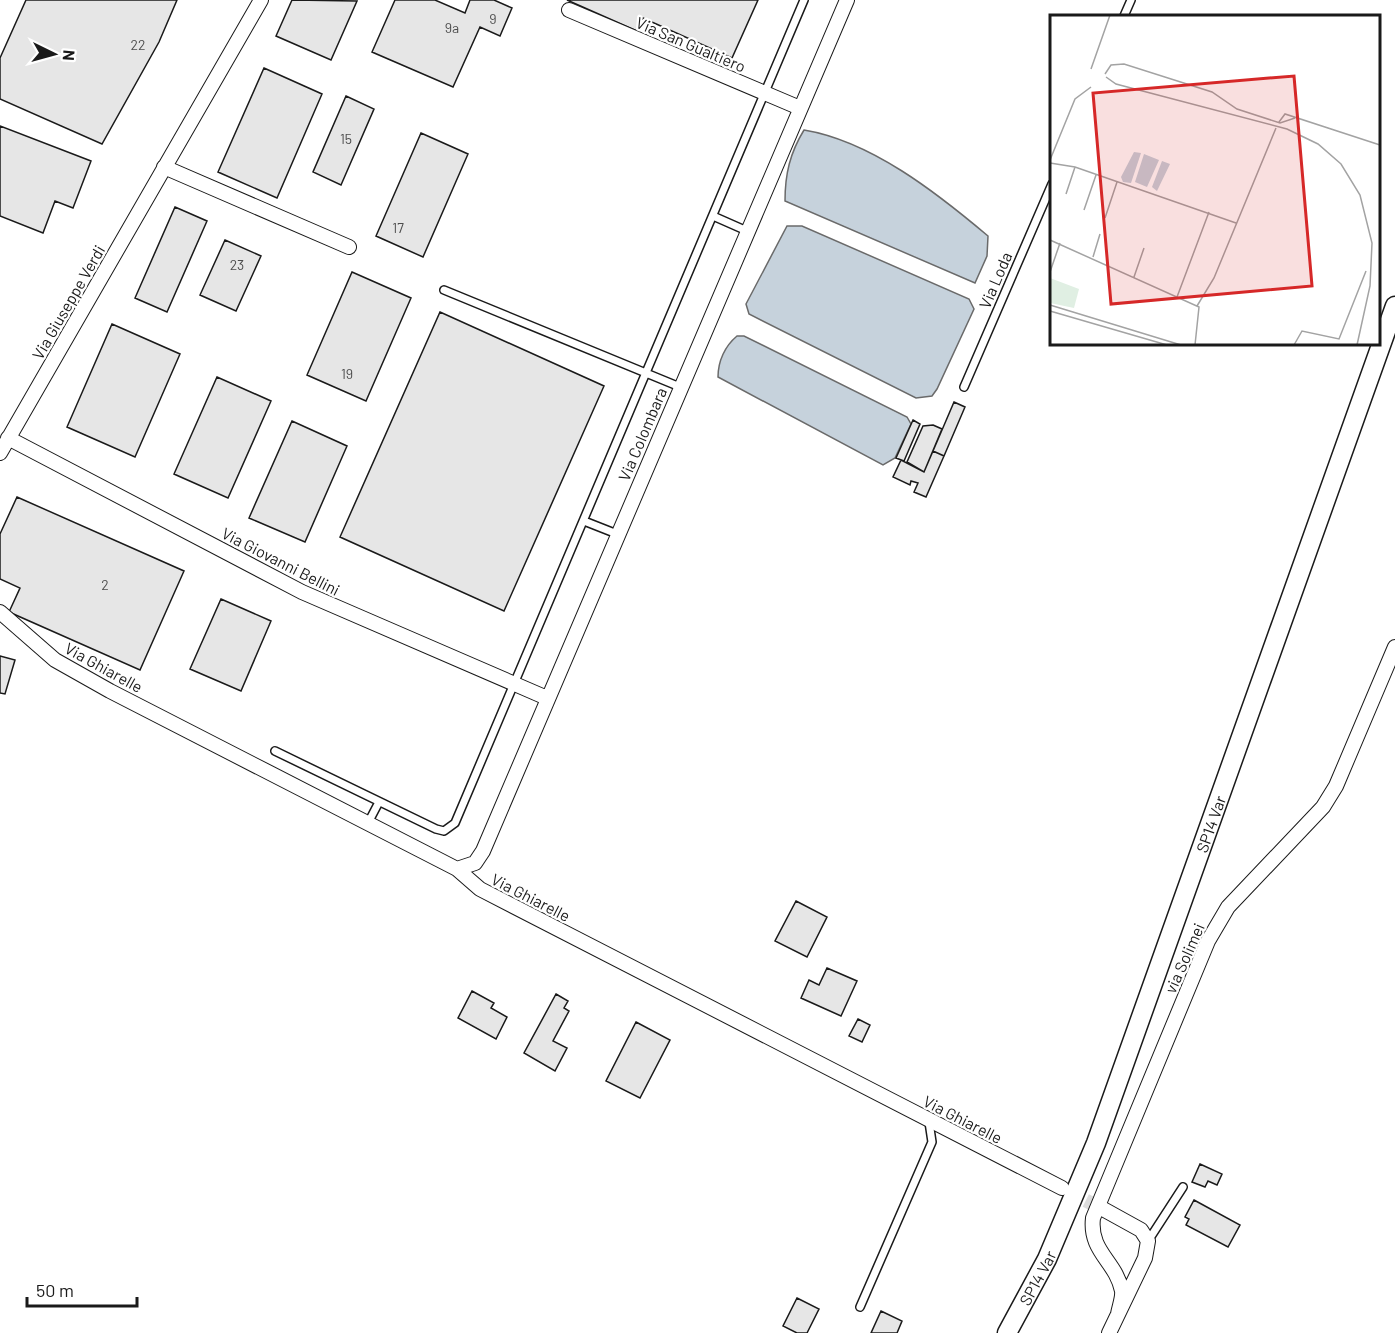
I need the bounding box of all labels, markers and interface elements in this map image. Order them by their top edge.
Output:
house number: 9 [489,10,497,27]
street label: Via San Gualtiero [633,12,749,76]
inset map [1050,15,1380,345]
house number: 9a [445,19,459,36]
north arrow [24,24,84,84]
house number: 22 [130,36,146,53]
text: N [60,49,79,61]
house number: 15 [340,130,352,147]
house number: 17 [392,219,404,236]
street label: Via Giuseppe Verdi [28,242,108,362]
street label: Via Loda [975,249,1015,311]
house number: 23 [230,256,244,273]
house number: 19 [341,365,353,382]
street label: Via Colombara [614,384,670,484]
street label: Via Giovanni Bellini [219,523,343,599]
house number: 2 [101,576,109,593]
street label: Via Ghiarelle [62,638,146,696]
street label: SP14 Var [1191,793,1229,855]
street label: Via Ghiarelle [488,869,574,925]
street label: via Solimei [1160,920,1208,996]
street label: Via Ghiarelle [920,1091,1006,1147]
street label: SP14 Var [1015,1247,1059,1308]
scale bar [27,1270,136,1308]
text: 50 m [36,1279,74,1301]

